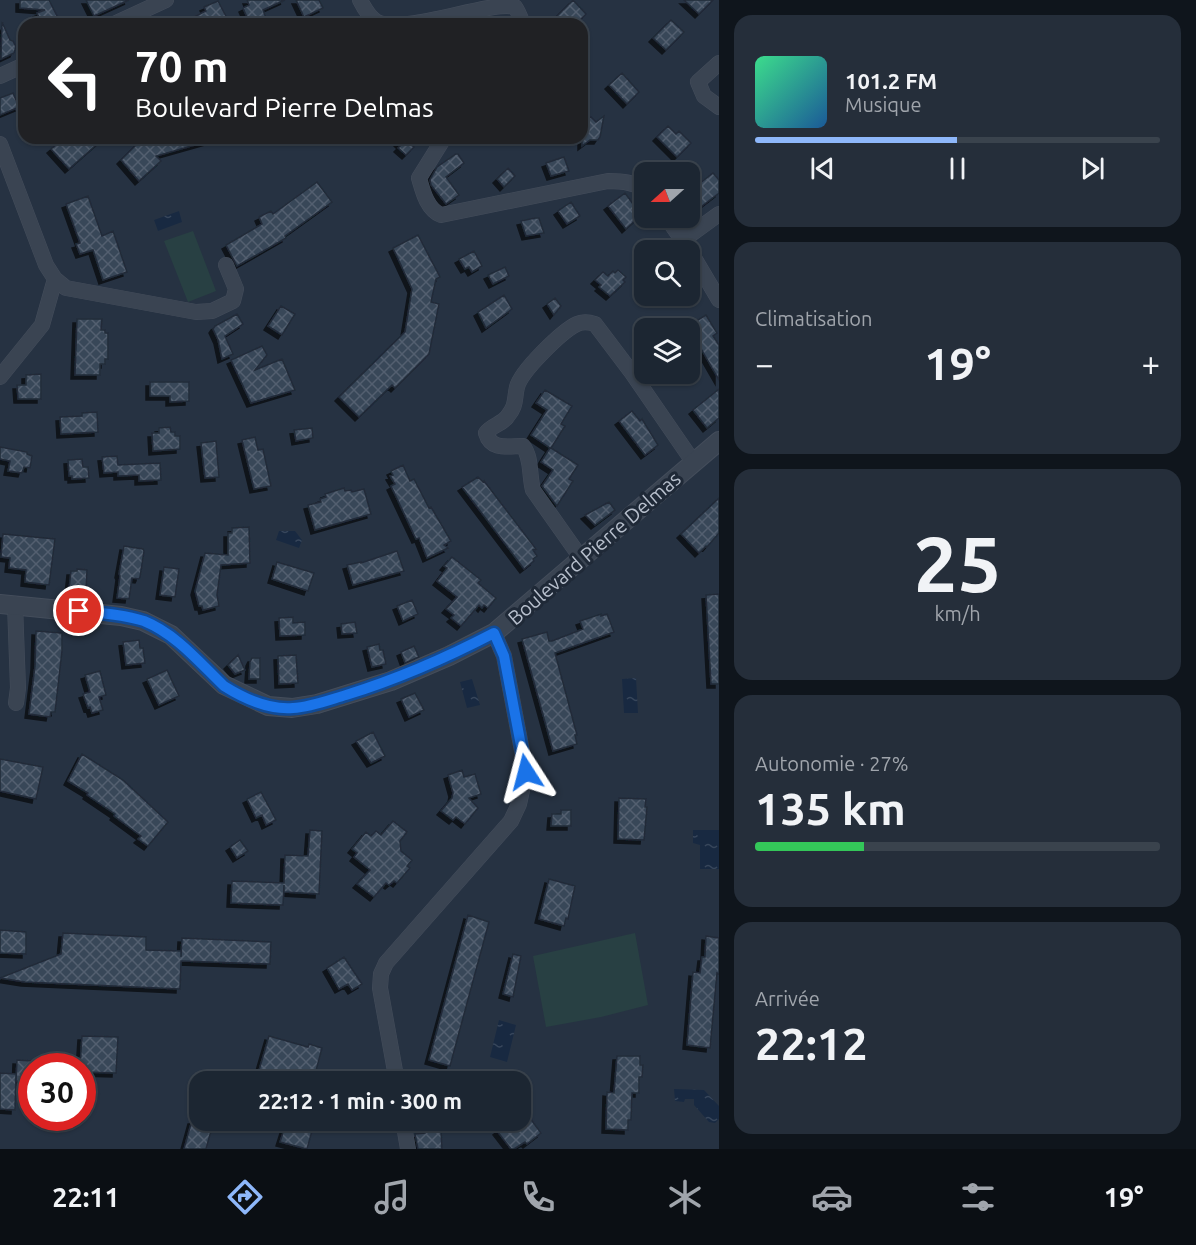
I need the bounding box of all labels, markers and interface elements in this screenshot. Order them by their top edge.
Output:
icon: left [36,42,114,120]
text: 70 m [135,43,229,90]
text: 101.2 FM [845,68,937,93]
text: Boulevard Pierre Delmas [135,92,434,122]
text: Musique [845,93,922,116]
icon: previous [806,152,839,185]
icon: pause [941,152,974,185]
icon: next [1076,152,1109,185]
north arrow [634,162,700,228]
map controls [634,162,700,384]
button: search [634,240,700,306]
text: Climatisation [755,307,872,330]
button: layers [634,318,700,384]
text: 19° [924,338,991,389]
text: − [755,345,774,382]
text: + [1141,345,1160,382]
street label: Boulevard Pierre Delmas [503,467,685,629]
text: 25 [914,519,1001,607]
pin [53,585,104,636]
icon: arrive [62,594,95,627]
text: km/h [934,602,981,625]
position arrow [494,740,558,804]
text: Autonomie · 27% [755,752,909,775]
text: 135 km [755,783,906,834]
text: Arrivée [755,987,820,1010]
text: 22:12 [755,1018,868,1069]
speed limit sign: 30 [18,1053,96,1131]
text: 22:12 · 1 min · 300 m [258,1088,462,1113]
icon: directions [224,1176,266,1218]
icon: music [371,1176,413,1218]
icon: phone [517,1176,559,1218]
icon: climate [664,1176,706,1218]
icon: car [811,1176,853,1218]
icon: filters [957,1176,999,1218]
text: 22:11 [52,1182,120,1212]
text: 19° [1104,1182,1144,1212]

